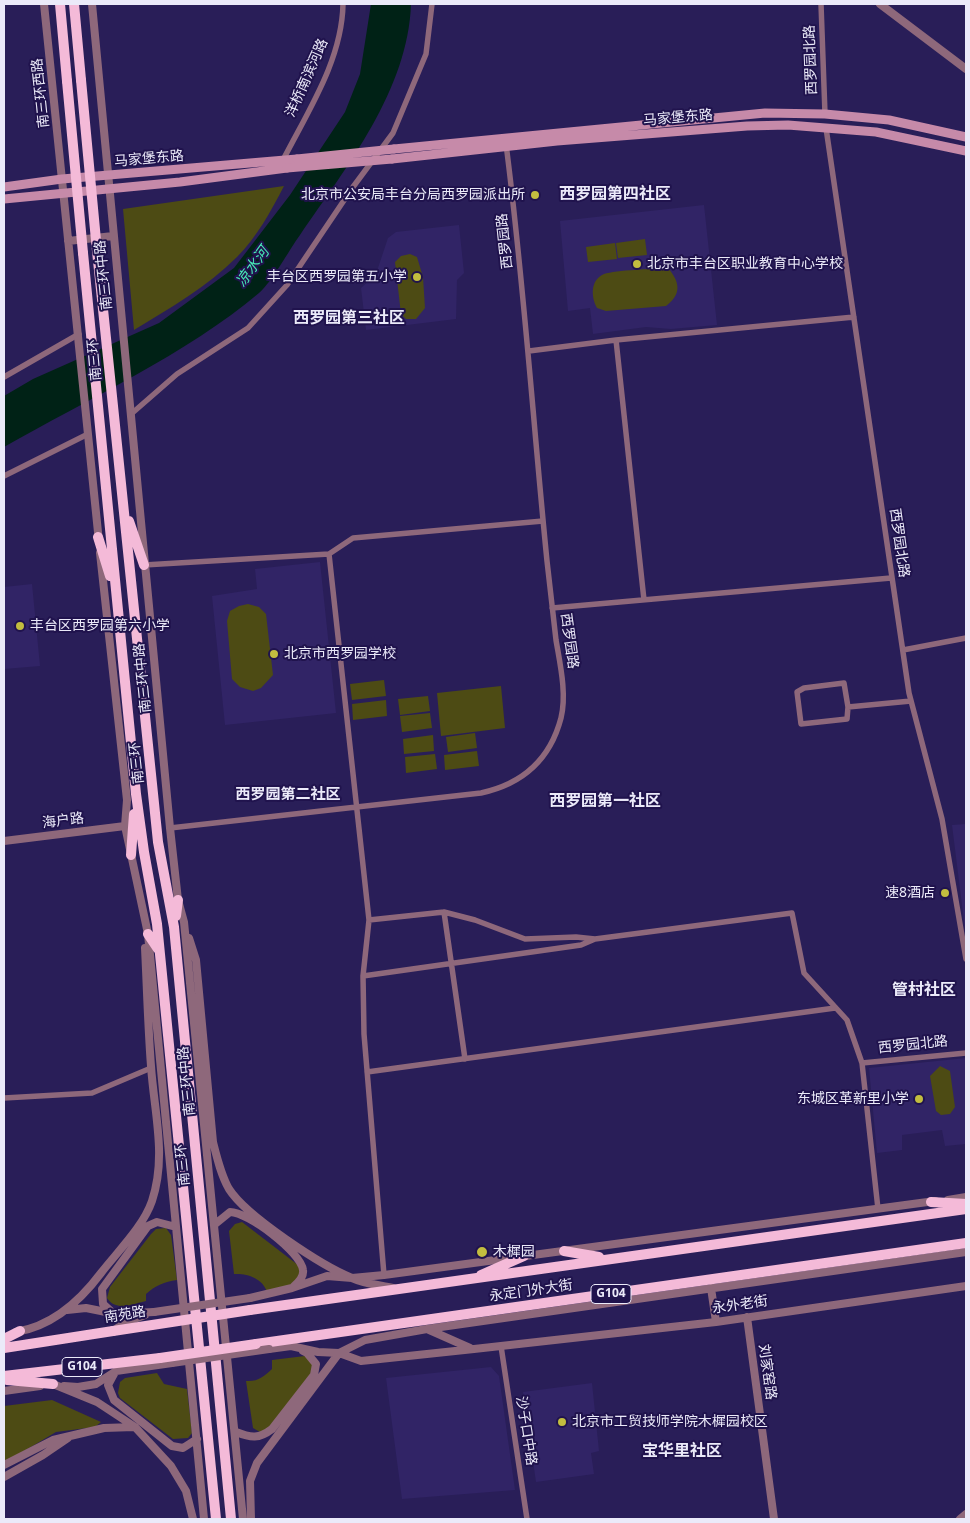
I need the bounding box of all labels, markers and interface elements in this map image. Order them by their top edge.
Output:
street label: 西罗园北路 [801,25,821,95]
street label: 洋桥南滨河路 [282,36,332,120]
street label: 南三环西路 [29,57,53,129]
street label: 马家堡东路 [642,107,714,129]
street label: 马家堡东路 [113,148,185,170]
district label: 西罗园第四社区 [559,184,671,204]
place label: 北京市公安局丰台分局西罗园派出所 [301,187,525,203]
marker: 北京市公安局丰台分局西罗园派出所 [529,189,541,201]
street label: 西罗园路 [494,212,516,270]
street label: 南三环中路 [92,239,116,311]
water label: 凉水河 [232,244,274,290]
place label: 北京市丰台区职业教育中心学校 [647,256,843,272]
marker: 北京市丰台区职业教育中心学校 [631,258,643,270]
place label: 丰台区西罗园第五小学 [267,269,407,285]
marker: 丰台区西罗园第五小学 [411,271,423,283]
district label: 西罗园第三社区 [293,308,405,328]
street label: 南三环 [85,338,105,382]
street label: 西罗园北路 [886,507,912,579]
street label: 西罗园路 [557,612,581,670]
place label: 丰台区西罗园第六小学 [30,618,170,634]
marker: 丰台区西罗园第六小学 [14,620,26,632]
street label: 南三环中路 [131,642,155,714]
place label: 北京市西罗园学校 [284,646,396,662]
marker: 北京市西罗园学校 [268,648,280,660]
street label: 南三环 [126,741,148,785]
district label: 西罗园第二社区 [236,786,340,804]
district label: 西罗园第一社区 [549,791,661,811]
street label: 海户路 [41,810,85,832]
place label: 速8酒店 [885,885,935,901]
marker: 速8酒店 [939,887,951,899]
district label: 管村社区 [892,980,956,1000]
street label: 西罗园北路 [877,1033,949,1057]
street label: 南三环中路 [175,1045,199,1117]
place label: 东城区革新里小学 [797,1091,909,1107]
marker: 东城区革新里小学 [913,1093,925,1105]
street label: 南三环 [172,1143,194,1187]
place label: 木樨园 [493,1244,535,1260]
marker: 木樨园 [475,1245,489,1259]
street label: 永定门外大街 [488,1277,574,1305]
road number: G104 [591,1285,631,1304]
street label: 永外老街 [711,1293,769,1317]
street label: 南苑路 [103,1303,147,1327]
street label: 刘家窑路 [755,1343,779,1401]
road number: G104 [62,1358,102,1376]
street label: 沙子口中路 [512,1395,540,1467]
place label: 北京市工贸技师学院木樨园校区 [572,1414,768,1430]
marker: 北京市工贸技师学院木樨园校区 [556,1416,568,1428]
district label: 宝华里社区 [642,1441,722,1461]

